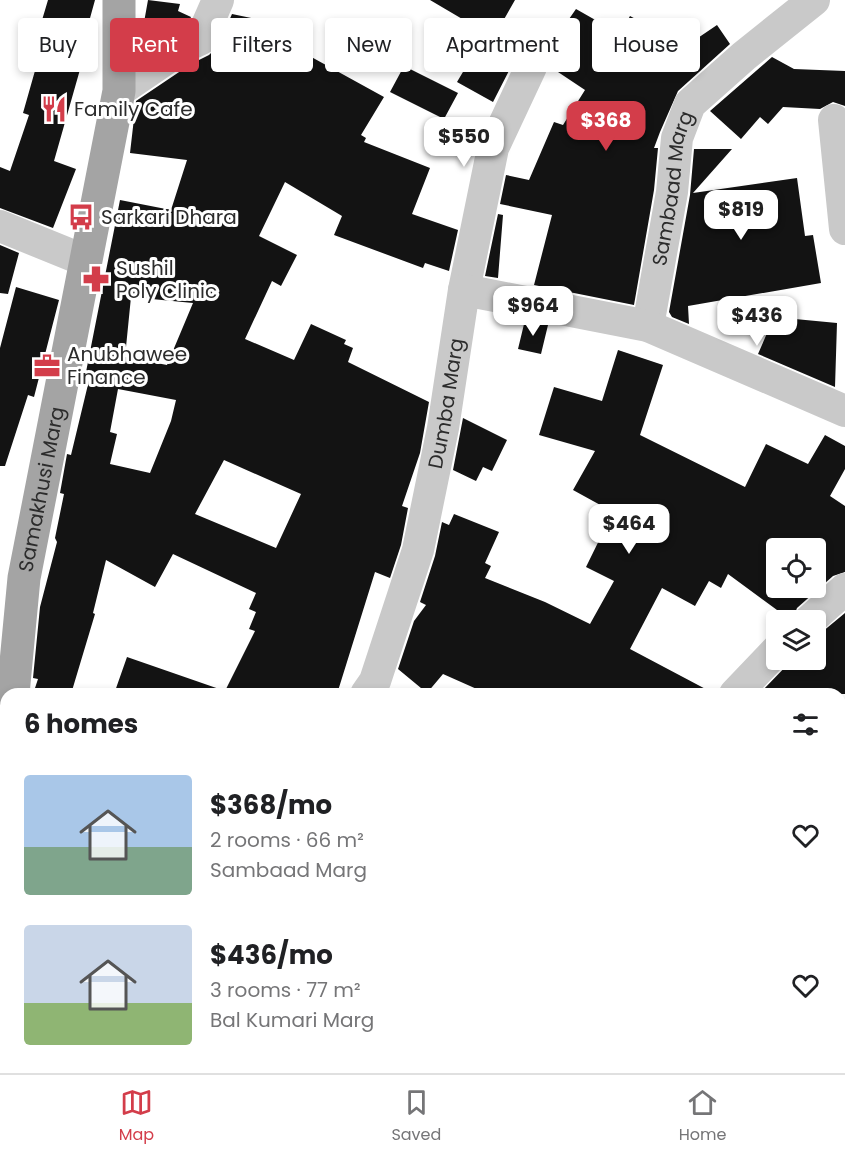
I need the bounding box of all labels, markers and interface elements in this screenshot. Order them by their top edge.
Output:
chip: Buy [18,18,98,72]
chip: Rent [110,18,199,72]
chip: Filters [211,18,313,72]
chip: New [325,18,412,72]
chip: Apartment [424,18,580,72]
chip: House [592,18,700,72]
restaurant icon: Family Cafe [39,94,69,124]
place label: Family Cafe [74,95,193,123]
pin: $368 [570,101,642,152]
text: $368 [581,106,631,134]
street label: Sambaad Marg [645,107,700,268]
pin: $550 [428,117,500,168]
text: $550 [438,122,490,150]
pin: $819 [705,190,777,241]
text: $819 [718,195,764,223]
bus stop icon: Sarkari Dhara [66,202,96,232]
place label: Sarkari Dhara [101,203,237,231]
place label: Sushil Poly Clinic [116,254,217,305]
pharmacy icon: Sushil Poly Clinic [81,264,111,294]
pin: $964 [497,286,569,337]
text: $964 [507,291,559,319]
pin: $436 [721,296,793,347]
text: $436 [731,301,783,329]
street label: Dumba Marg [421,336,470,471]
place label: Anubhawee Finance [67,340,187,391]
office icon: Anubhawee Finance [32,351,62,381]
street label: Samakhusi Marg [12,404,71,574]
pin: $464 [593,504,665,555]
text: $464 [603,509,655,537]
map controls [766,538,826,670]
button: locate [766,538,826,598]
button: layers [766,610,826,670]
text: 6 homes [24,706,138,742]
icon: filters [789,708,822,741]
text: $368/mo [210,787,332,823]
icon: home [72,799,144,871]
icon: heart [789,819,822,852]
text: 2 rooms · 66 m² [210,826,364,854]
text: Sambaad Marg [210,856,367,884]
text: $436/mo [210,937,333,973]
icon: home [72,949,144,1021]
icon: heart [789,969,822,1002]
text: 3 rooms · 77 m² [210,976,361,1004]
text: Bal Kumari Marg [210,1006,374,1034]
tab: Map [119,1086,154,1147]
tab: Saved [391,1086,441,1147]
tab: Home [679,1086,726,1147]

